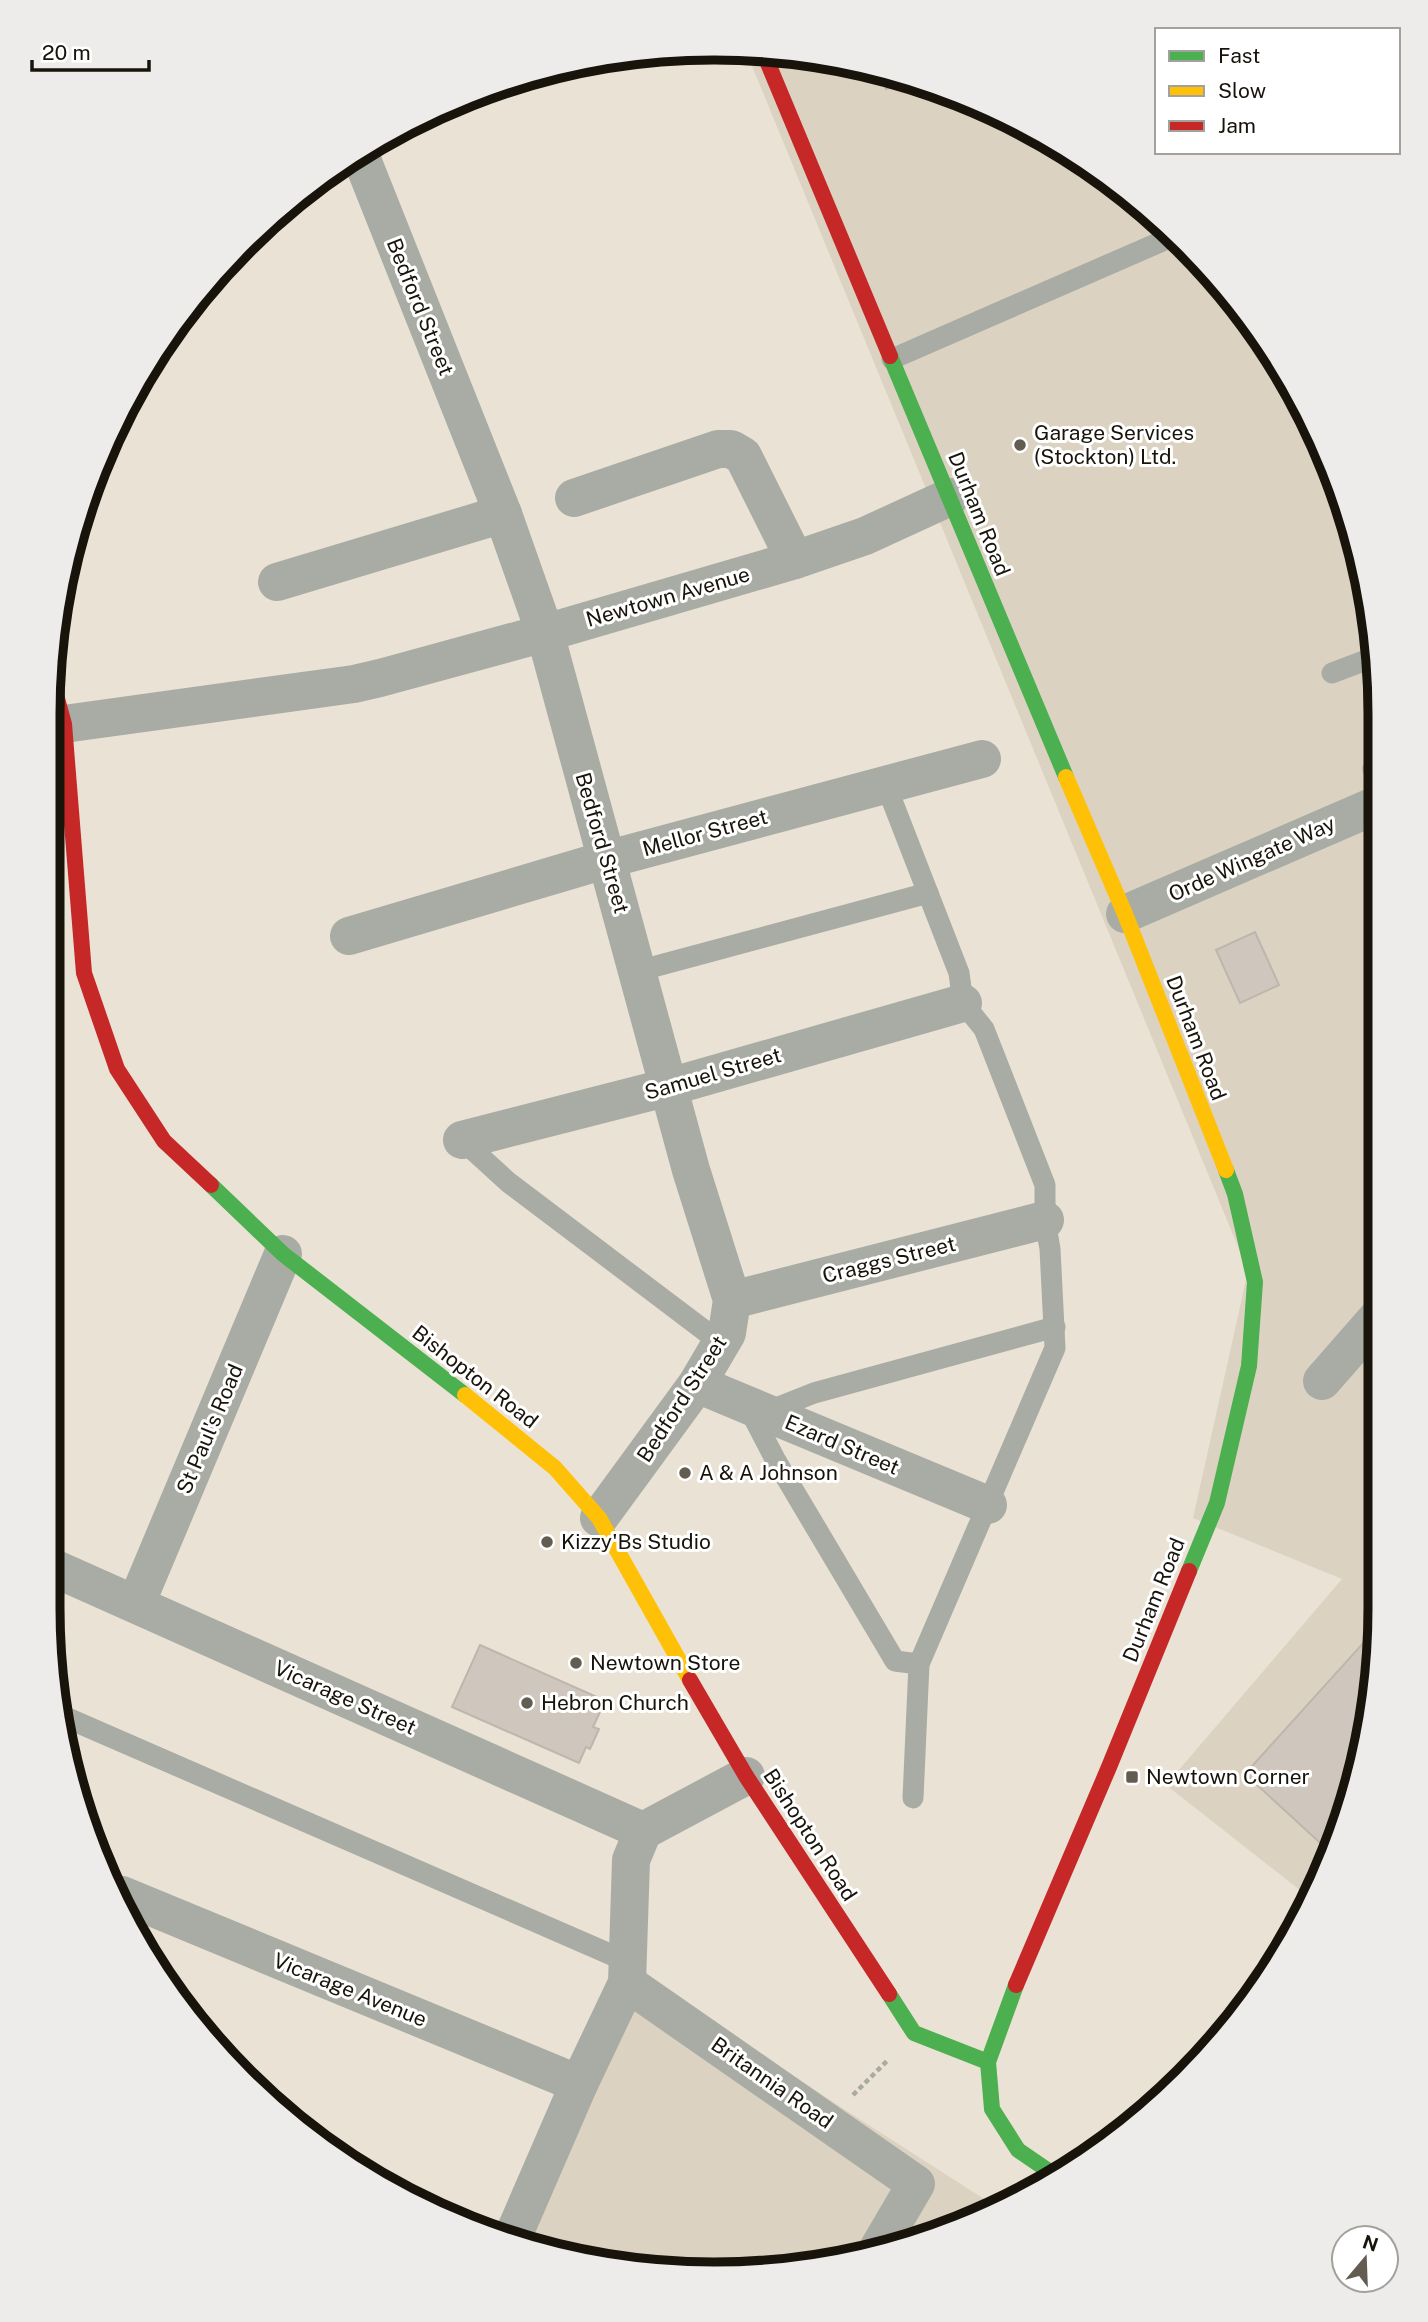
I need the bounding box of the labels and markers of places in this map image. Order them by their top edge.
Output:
place label: Garage Services (Stockton) Ltd. [1034,420,1194,469]
marker: Garage Services (Stockton) Ltd. [1012,437,1028,453]
place label: A & A Johnson [699,1460,838,1485]
marker: A & A Johnson [677,1465,693,1481]
place label: Kizzy'Bs Studio [561,1529,711,1554]
marker: Kizzy'Bs Studio [539,1534,555,1550]
place label: Newtown Store [590,1650,740,1675]
marker: Newtown Store [568,1655,584,1671]
place label: Hebron Church [541,1690,689,1715]
marker: Hebron Church [519,1695,535,1711]
place label: Newtown Corner [1146,1764,1310,1789]
marker: Newtown Corner [1124,1769,1140,1785]

